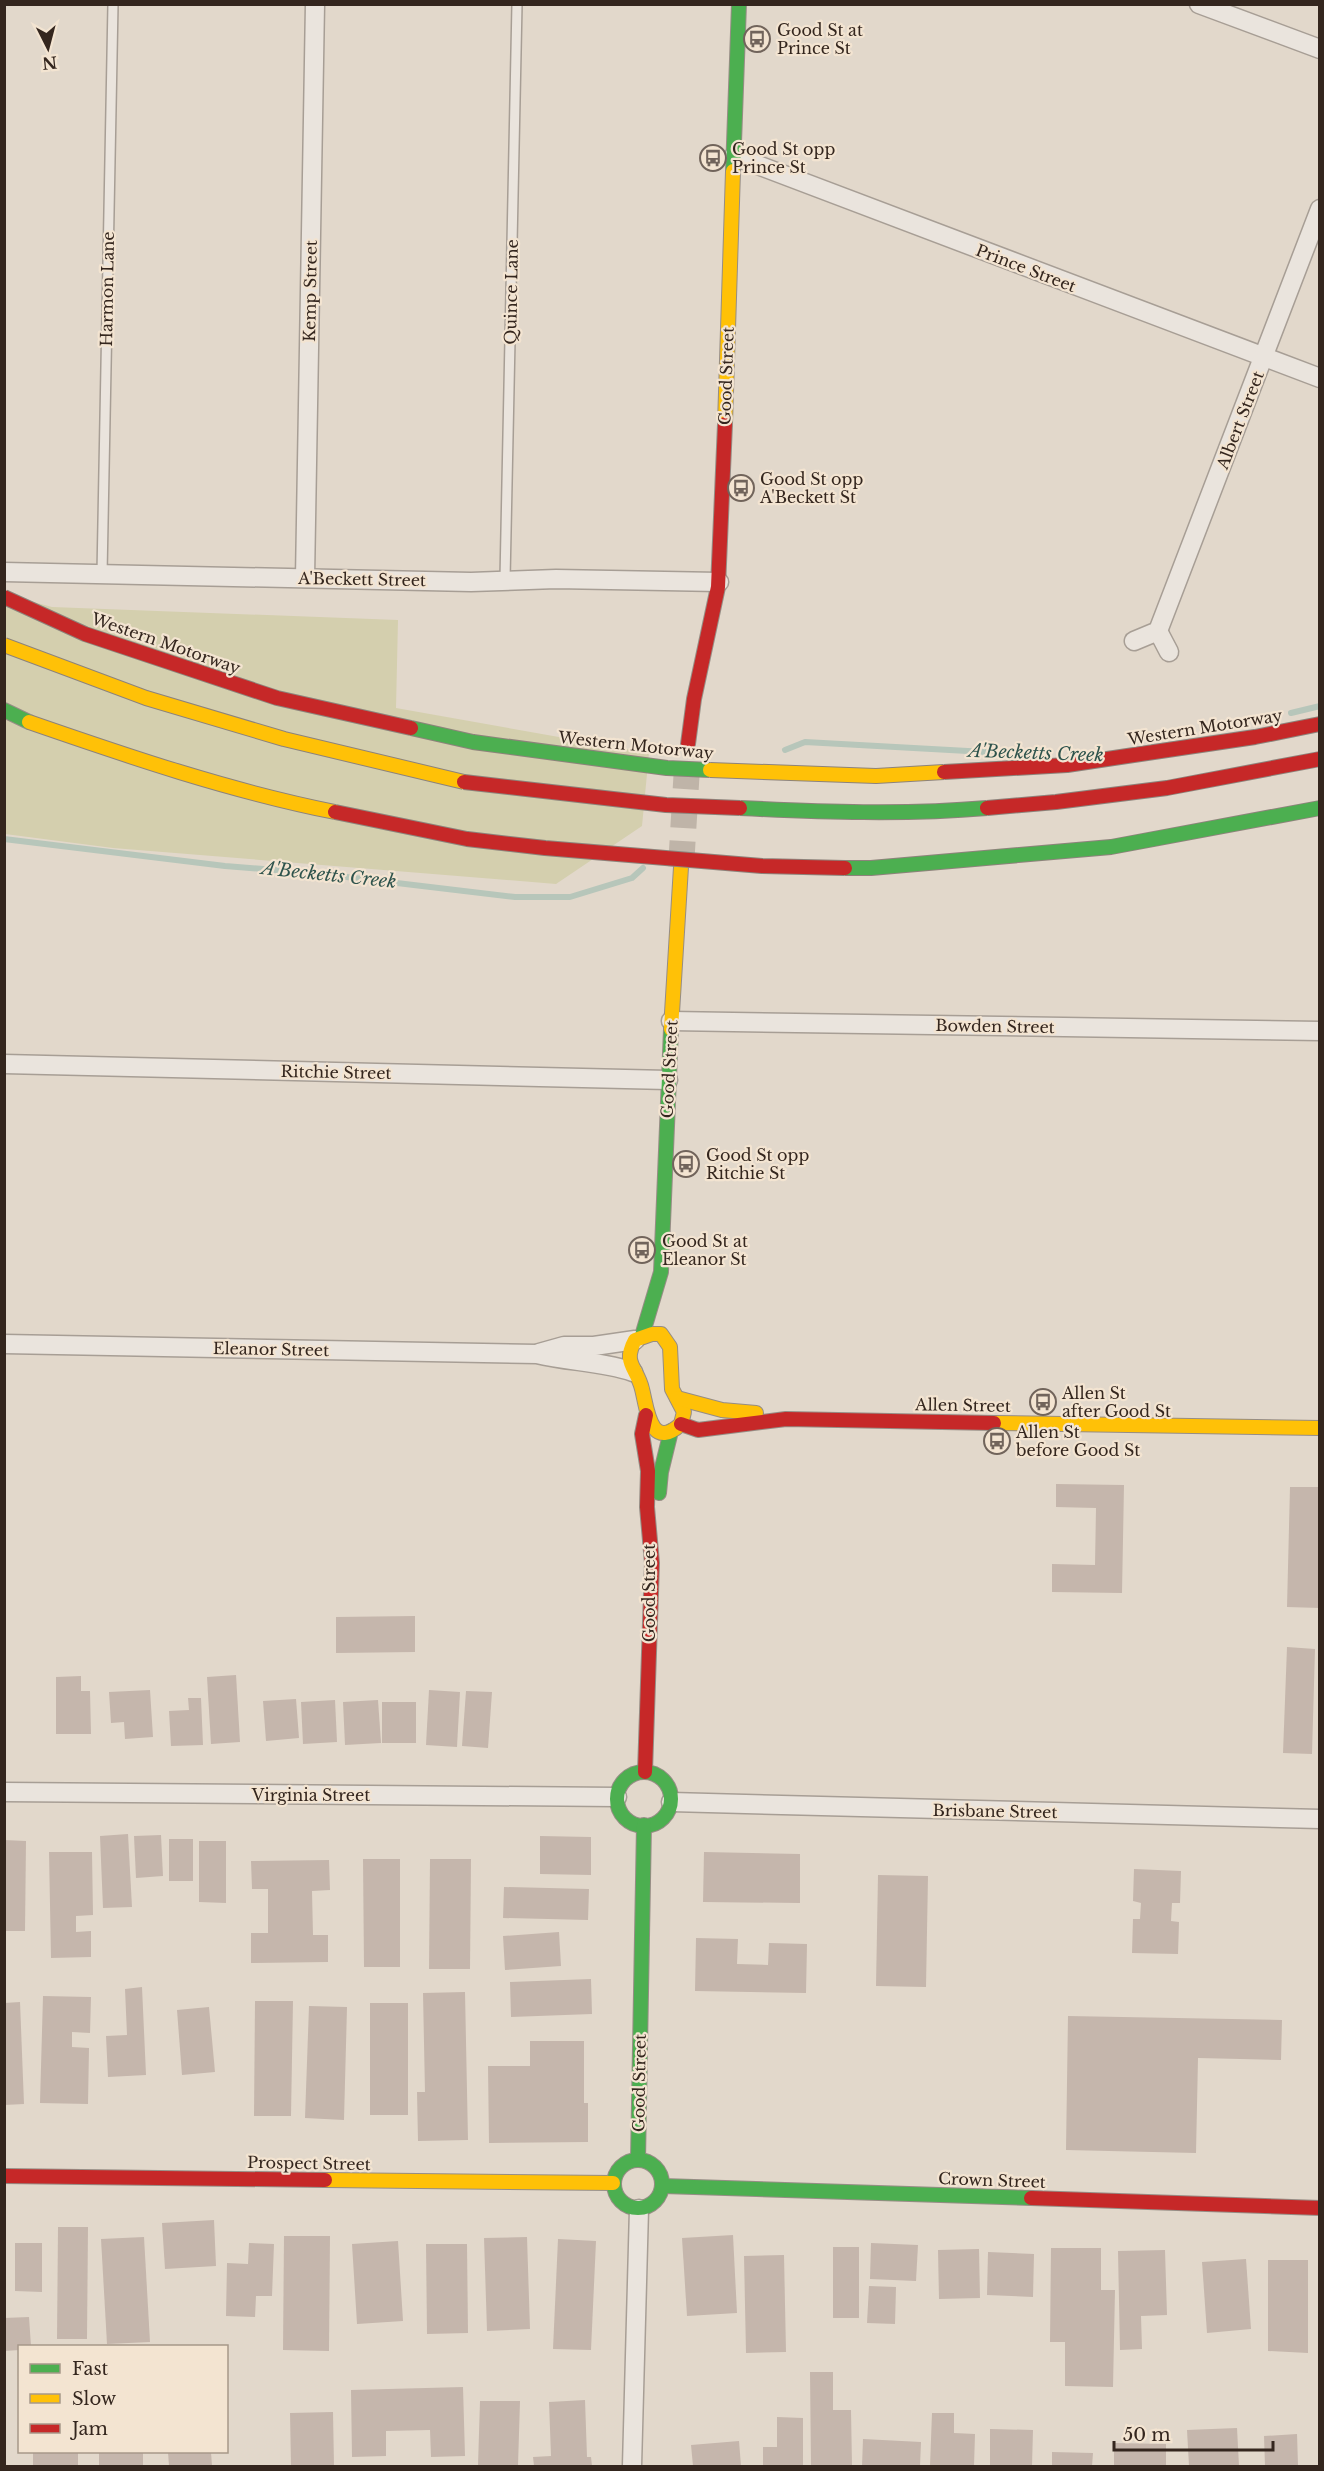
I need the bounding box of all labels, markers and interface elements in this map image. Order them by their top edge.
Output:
north arrow [18,18,78,78]
place label: Good St at Prince St [777,20,863,58]
bus stop icon: Good St at Prince St [742,24,772,54]
text: N [41,52,58,74]
place label: Good St opp Prince St [732,139,835,177]
bus stop icon: Good St opp Prince St [698,143,728,173]
street label: Harmon Lane [96,231,118,347]
street label: Quince Lane [500,239,522,345]
street label: Kemp Street [299,240,321,342]
street label: Prince Street [973,240,1079,296]
street label: Good Street [714,326,738,426]
street label: Albert Street [1212,368,1268,473]
place label: Good St opp A'Beckett St [759,469,863,507]
bus stop icon: Good St opp A'Beckett St [726,473,756,503]
street label: A'Beckett Street [297,568,426,590]
street label: Western Motorway [88,608,244,678]
street label: Western Motorway [1125,705,1285,749]
street label: Western Motorway [556,727,716,763]
water label: A'Becketts Creek [966,740,1104,766]
water label: A'Becketts Creek [259,857,397,893]
street label: Bowden Street [935,1015,1055,1037]
street label: Good Street [656,1019,682,1119]
street label: Ritchie Street [280,1061,392,1083]
place label: Good St opp Ritchie St [706,1145,809,1183]
bus stop icon: Good St opp Ritchie St [671,1149,701,1179]
place label: Good St at Eleanor St [662,1231,748,1269]
bus stop icon: Good St at Eleanor St [627,1235,657,1265]
street label: Eleanor Street [213,1338,329,1360]
place label: Allen St after Good St [1061,1383,1171,1421]
bus stop icon: Allen St after Good St [1028,1387,1058,1417]
street label: Allen Street [914,1394,1011,1416]
place label: Allen St before Good St [1015,1422,1140,1460]
bus stop icon: Allen St before Good St [982,1426,1012,1456]
street label: Good Street [639,1544,659,1642]
street label: Virginia Street [251,1785,370,1805]
street label: Brisbane Street [932,1800,1058,1822]
street label: Good Street [628,2034,650,2132]
street label: Prospect Street [247,2152,371,2174]
street label: Crown Street [938,2168,1046,2192]
legend [18,2345,228,2453]
text: Fast [72,2358,109,2380]
text: Slow [72,2388,117,2410]
scale bar [1114,2414,1273,2452]
text: Jam [70,2418,108,2440]
text: 50 m [1123,2424,1171,2446]

